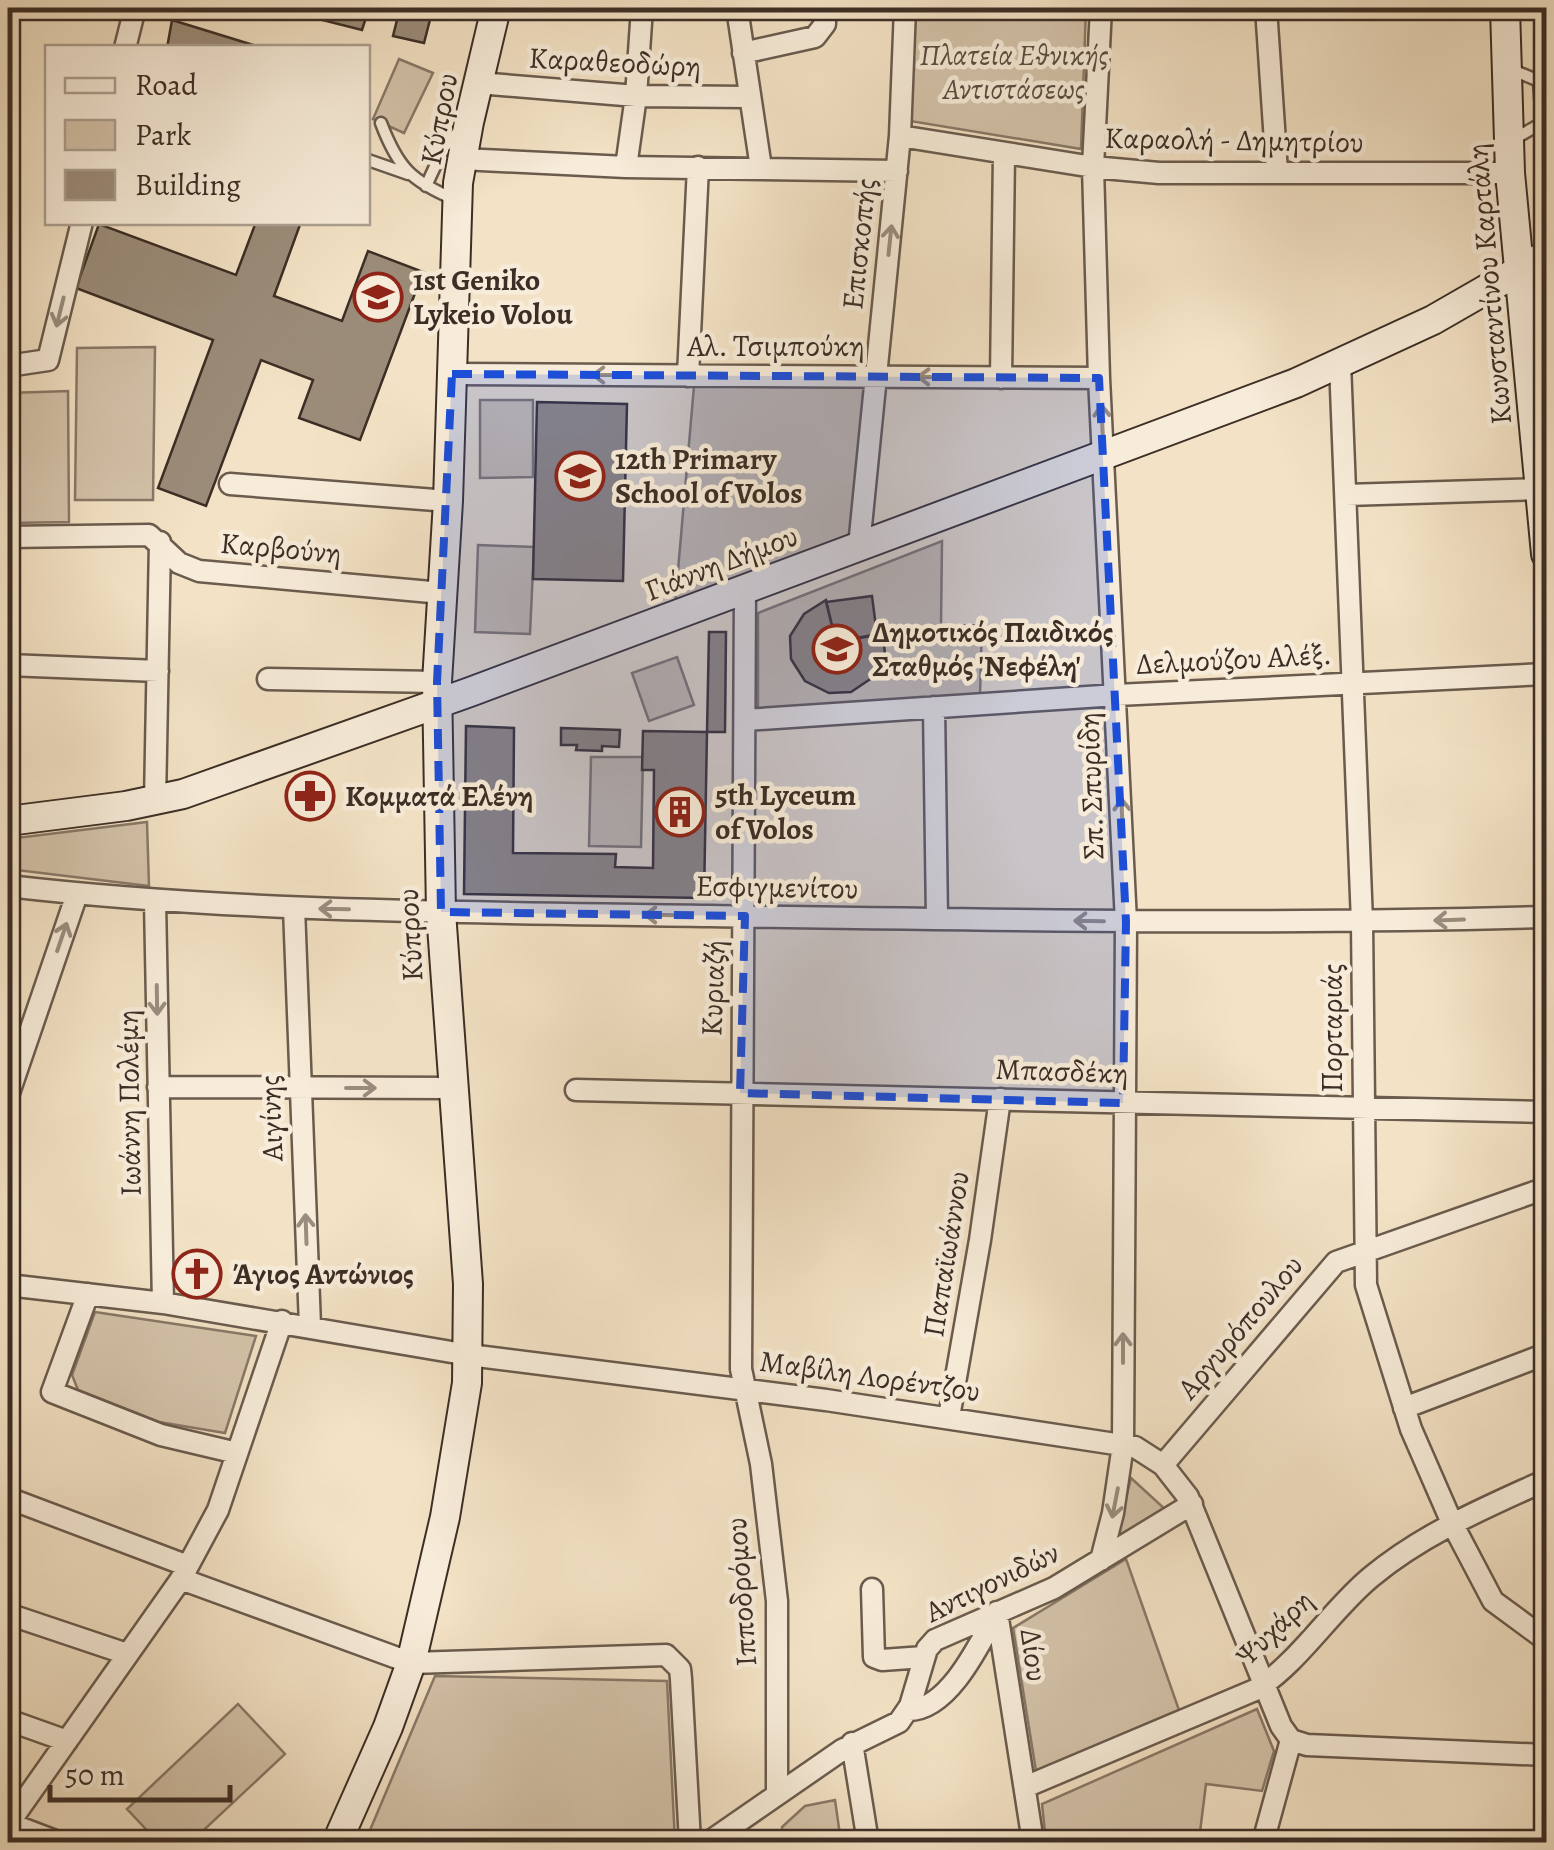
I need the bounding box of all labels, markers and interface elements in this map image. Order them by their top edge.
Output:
park label: Πλατεία Εθνικής Αντιστάσεως [920,35,1109,109]
street label: Καραθεοδώρη [528,38,702,86]
legend [45,45,370,225]
text: Road [135,65,198,105]
street label: Κύπρου [410,69,468,169]
text: Park [135,115,191,155]
street label: Καραολή - Δημητρίου [1104,118,1364,162]
street label: Κωνσταντίνου Καρτάλη [1457,142,1521,426]
text: Building [135,165,241,205]
street label: Επισκοπής [832,176,886,312]
one-way arrow [881,225,900,257]
place label: 1st Geniko Lykeio Volou [413,260,573,334]
school or university icon: 1st Geniko Lykeio Volou [352,271,404,323]
one-way arrow [50,295,68,327]
street label: Αλ. Τσιμπούκη [686,326,865,366]
one-way arrow [591,366,624,384]
one-way arrow [916,368,948,386]
one-way arrow [1092,403,1111,435]
place label: 12th Primary School of Volos [615,439,803,513]
school or university icon: 12th Primary School of Volos [554,450,606,502]
street label: Γιάννη Δήμου [639,515,803,611]
street label: Καρβούνη [219,523,343,573]
place label: Δημοτικός Παιδικός Σταθμός 'Νεφέλη' [872,612,1114,686]
school or university icon: Δημοτικός Παιδικός Σταθμός 'Νεφέλη' [811,623,863,675]
street label: Δελμούζου Αλέξ. [1135,634,1333,684]
street label: Σπ. Σπυρίδη [1068,712,1114,860]
pharmacy icon: Κομματά Ελένη [284,770,336,822]
place label: 5th Lyceum of Volos [715,775,856,849]
place label: Κομματά Ελένη [345,776,533,816]
building icon: 5th Lyceum of Volos [654,786,706,838]
one-way arrow [1112,798,1131,830]
street label: Εσφιγμενίτου [695,866,859,908]
street label: Κύπρου [388,887,432,983]
one-way arrow [319,900,352,918]
one-way arrow [644,906,676,924]
one-way arrow [1434,910,1466,930]
one-way arrow [1074,912,1106,930]
one-way arrow [54,923,72,954]
street label: Κυριαζή [691,939,735,1037]
street label: Πορταριάς [1312,963,1352,1093]
one-way arrow [148,982,166,1015]
street label: Ιωάννη Πολέμη [107,1009,151,1197]
street label: Μπασδέκη [995,1049,1129,1093]
street label: Αιγίνης [250,1074,293,1163]
one-way arrow [344,1078,376,1098]
street label: Παπαϊωάννου [913,1168,979,1340]
one-way arrow [296,1213,315,1245]
street label: Αργυρόπουλου [1167,1247,1312,1408]
church icon: Άγιος Αντώνιος [171,1248,223,1300]
place label: Άγιος Αντώνιος [232,1254,414,1294]
one-way arrow [1114,1332,1132,1364]
street label: Μαβίλη Λορέντζου [757,1341,983,1411]
one-way arrow [1104,1486,1123,1518]
street label: Ιπποδρόμου [716,1516,766,1668]
street label: Αντιγονιδών [917,1532,1066,1632]
street label: Ψυχάρη [1226,1581,1322,1675]
street label: Δίου [1011,1626,1057,1684]
scale bar [50,1740,230,1802]
text: 50 m [65,1755,125,1795]

